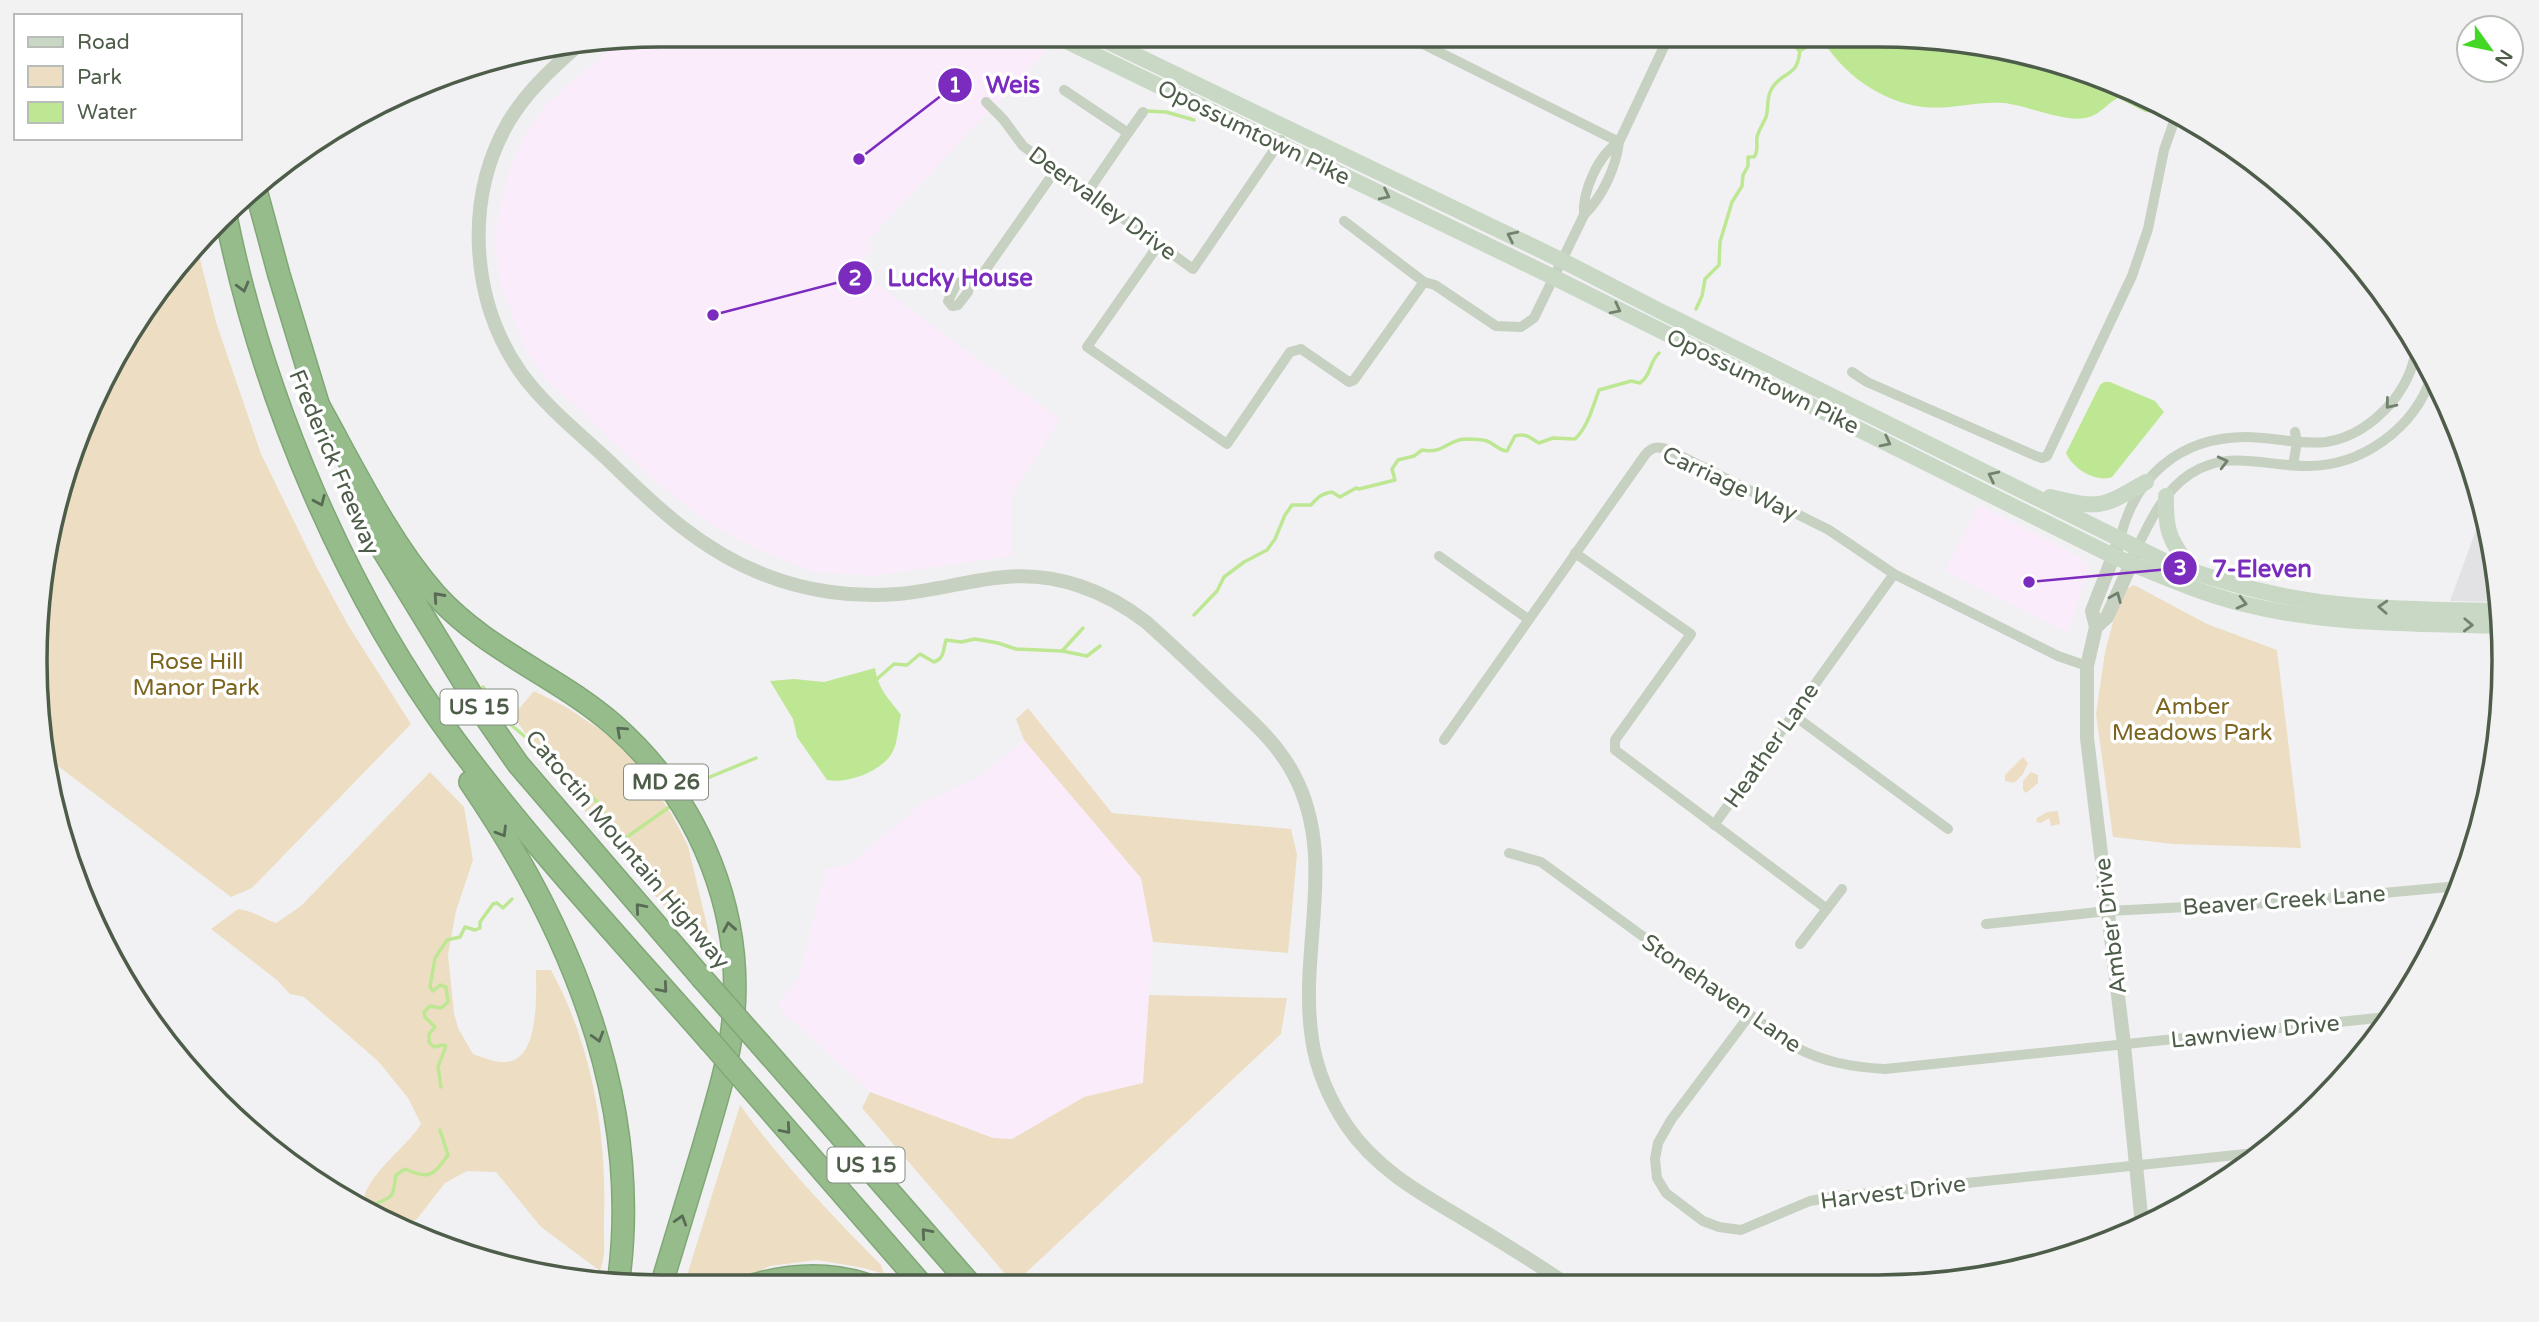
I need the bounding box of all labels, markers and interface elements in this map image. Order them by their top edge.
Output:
legend [14,14,242,140]
north arrow [2455,14,2525,84]
text: Road [77,30,130,55]
text: N [2490,45,2517,70]
callout: Weis [937,62,1054,107]
text: Park [77,65,122,90]
text: Weis [986,71,1040,100]
text: 1 [948,73,962,98]
street label: Opossumtown Pike [1153,74,1354,192]
text: Water [77,100,137,125]
street label: Deervalley Drive [1023,141,1182,267]
one-way arrow [1378,187,1390,201]
one-way arrow [1507,230,1519,244]
callout: Lucky House [838,256,1046,301]
text: Lucky House [887,264,1033,293]
text: 2 [848,266,862,291]
one-way arrow [235,281,249,293]
one-way arrow [1609,300,1621,314]
street label: Opossumtown Pike [1662,323,1863,441]
street label: Frederick Freeway [282,366,386,559]
one-way arrow [2386,395,2398,408]
one-way arrow [1879,434,1891,448]
street label: Carriage Way [1657,440,1802,527]
one-way arrow [2217,456,2229,470]
one-way arrow [1988,471,2000,485]
one-way arrow [312,494,326,506]
callout: 7-Eleven [2163,546,2326,591]
text: 7-Eleven [2212,555,2312,584]
text: 3 [2173,556,2187,581]
one-way arrow [434,592,447,605]
one-way arrow [2107,592,2121,604]
one-way arrow [2236,595,2248,609]
one-way arrow [2377,600,2388,615]
one-way arrow [2463,617,2474,632]
park label: Rose Hill Manor Park [132,648,260,702]
street label: Heather Lane [1718,678,1825,814]
road number: US 15 [440,690,518,724]
park label: Amber Meadows Park [2112,693,2272,747]
street label: Catoctin Mountain Highway [519,724,735,975]
one-way arrow [616,727,629,740]
road number: MD 26 [624,764,708,800]
one-way arrow [494,824,507,837]
street label: Amber Drive [2089,856,2133,996]
street label: Beaver Creek Lane [2182,880,2387,922]
one-way arrow [636,903,648,916]
one-way arrow [722,921,737,933]
street label: Stonehaven Lane [1636,928,1807,1059]
one-way arrow [655,980,667,993]
street label: Lawnview Drive [2169,1009,2341,1055]
one-way arrow [590,1031,604,1043]
one-way arrow [778,1121,790,1134]
road number: US 15 [828,1148,904,1182]
street label: Harvest Drive [1819,1170,1968,1216]
one-way arrow [673,1214,688,1226]
one-way arrow [922,1229,934,1242]

